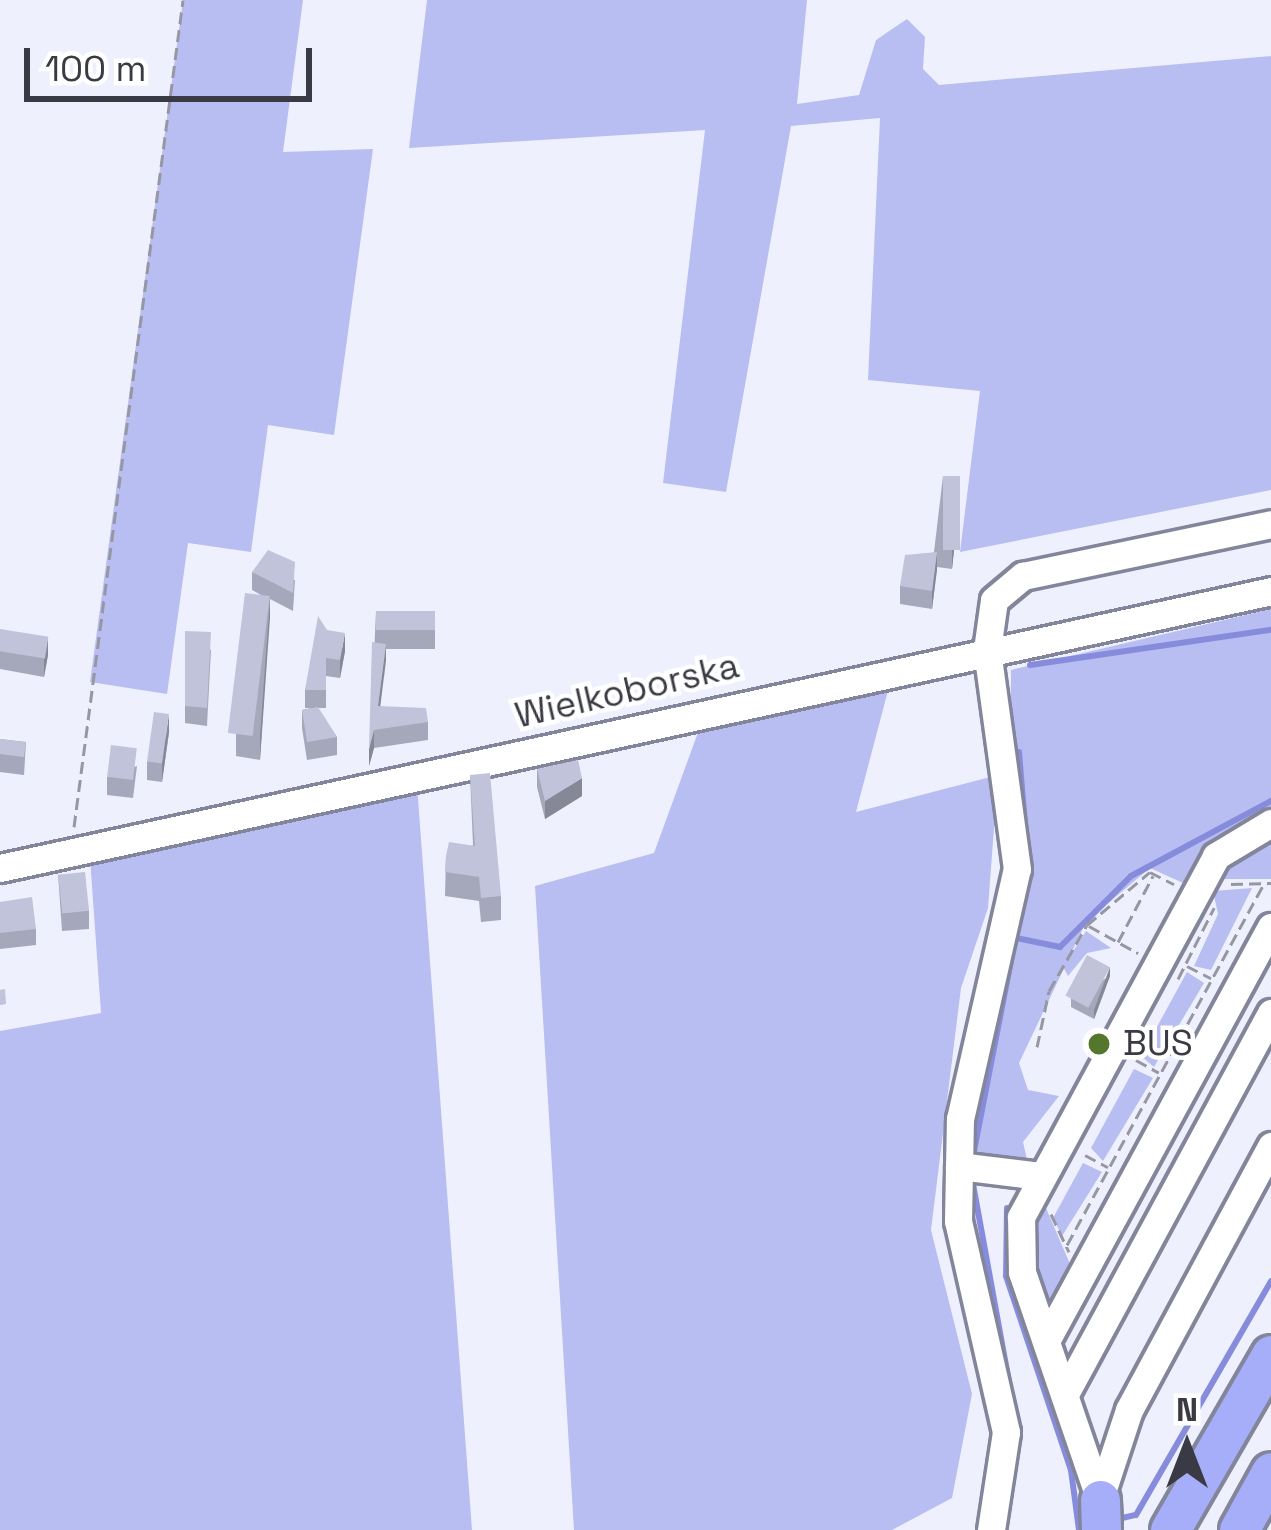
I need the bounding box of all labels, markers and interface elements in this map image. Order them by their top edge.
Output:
scale bar [30,24,318,98]
text: 100 m [45,46,146,92]
street label: Wielkoborska [511,644,743,738]
place label: BUS [1123,1022,1193,1066]
marker: BUS [1086,1031,1112,1057]
north arrow [1127,1386,1247,1506]
text: N [1176,1389,1198,1431]

